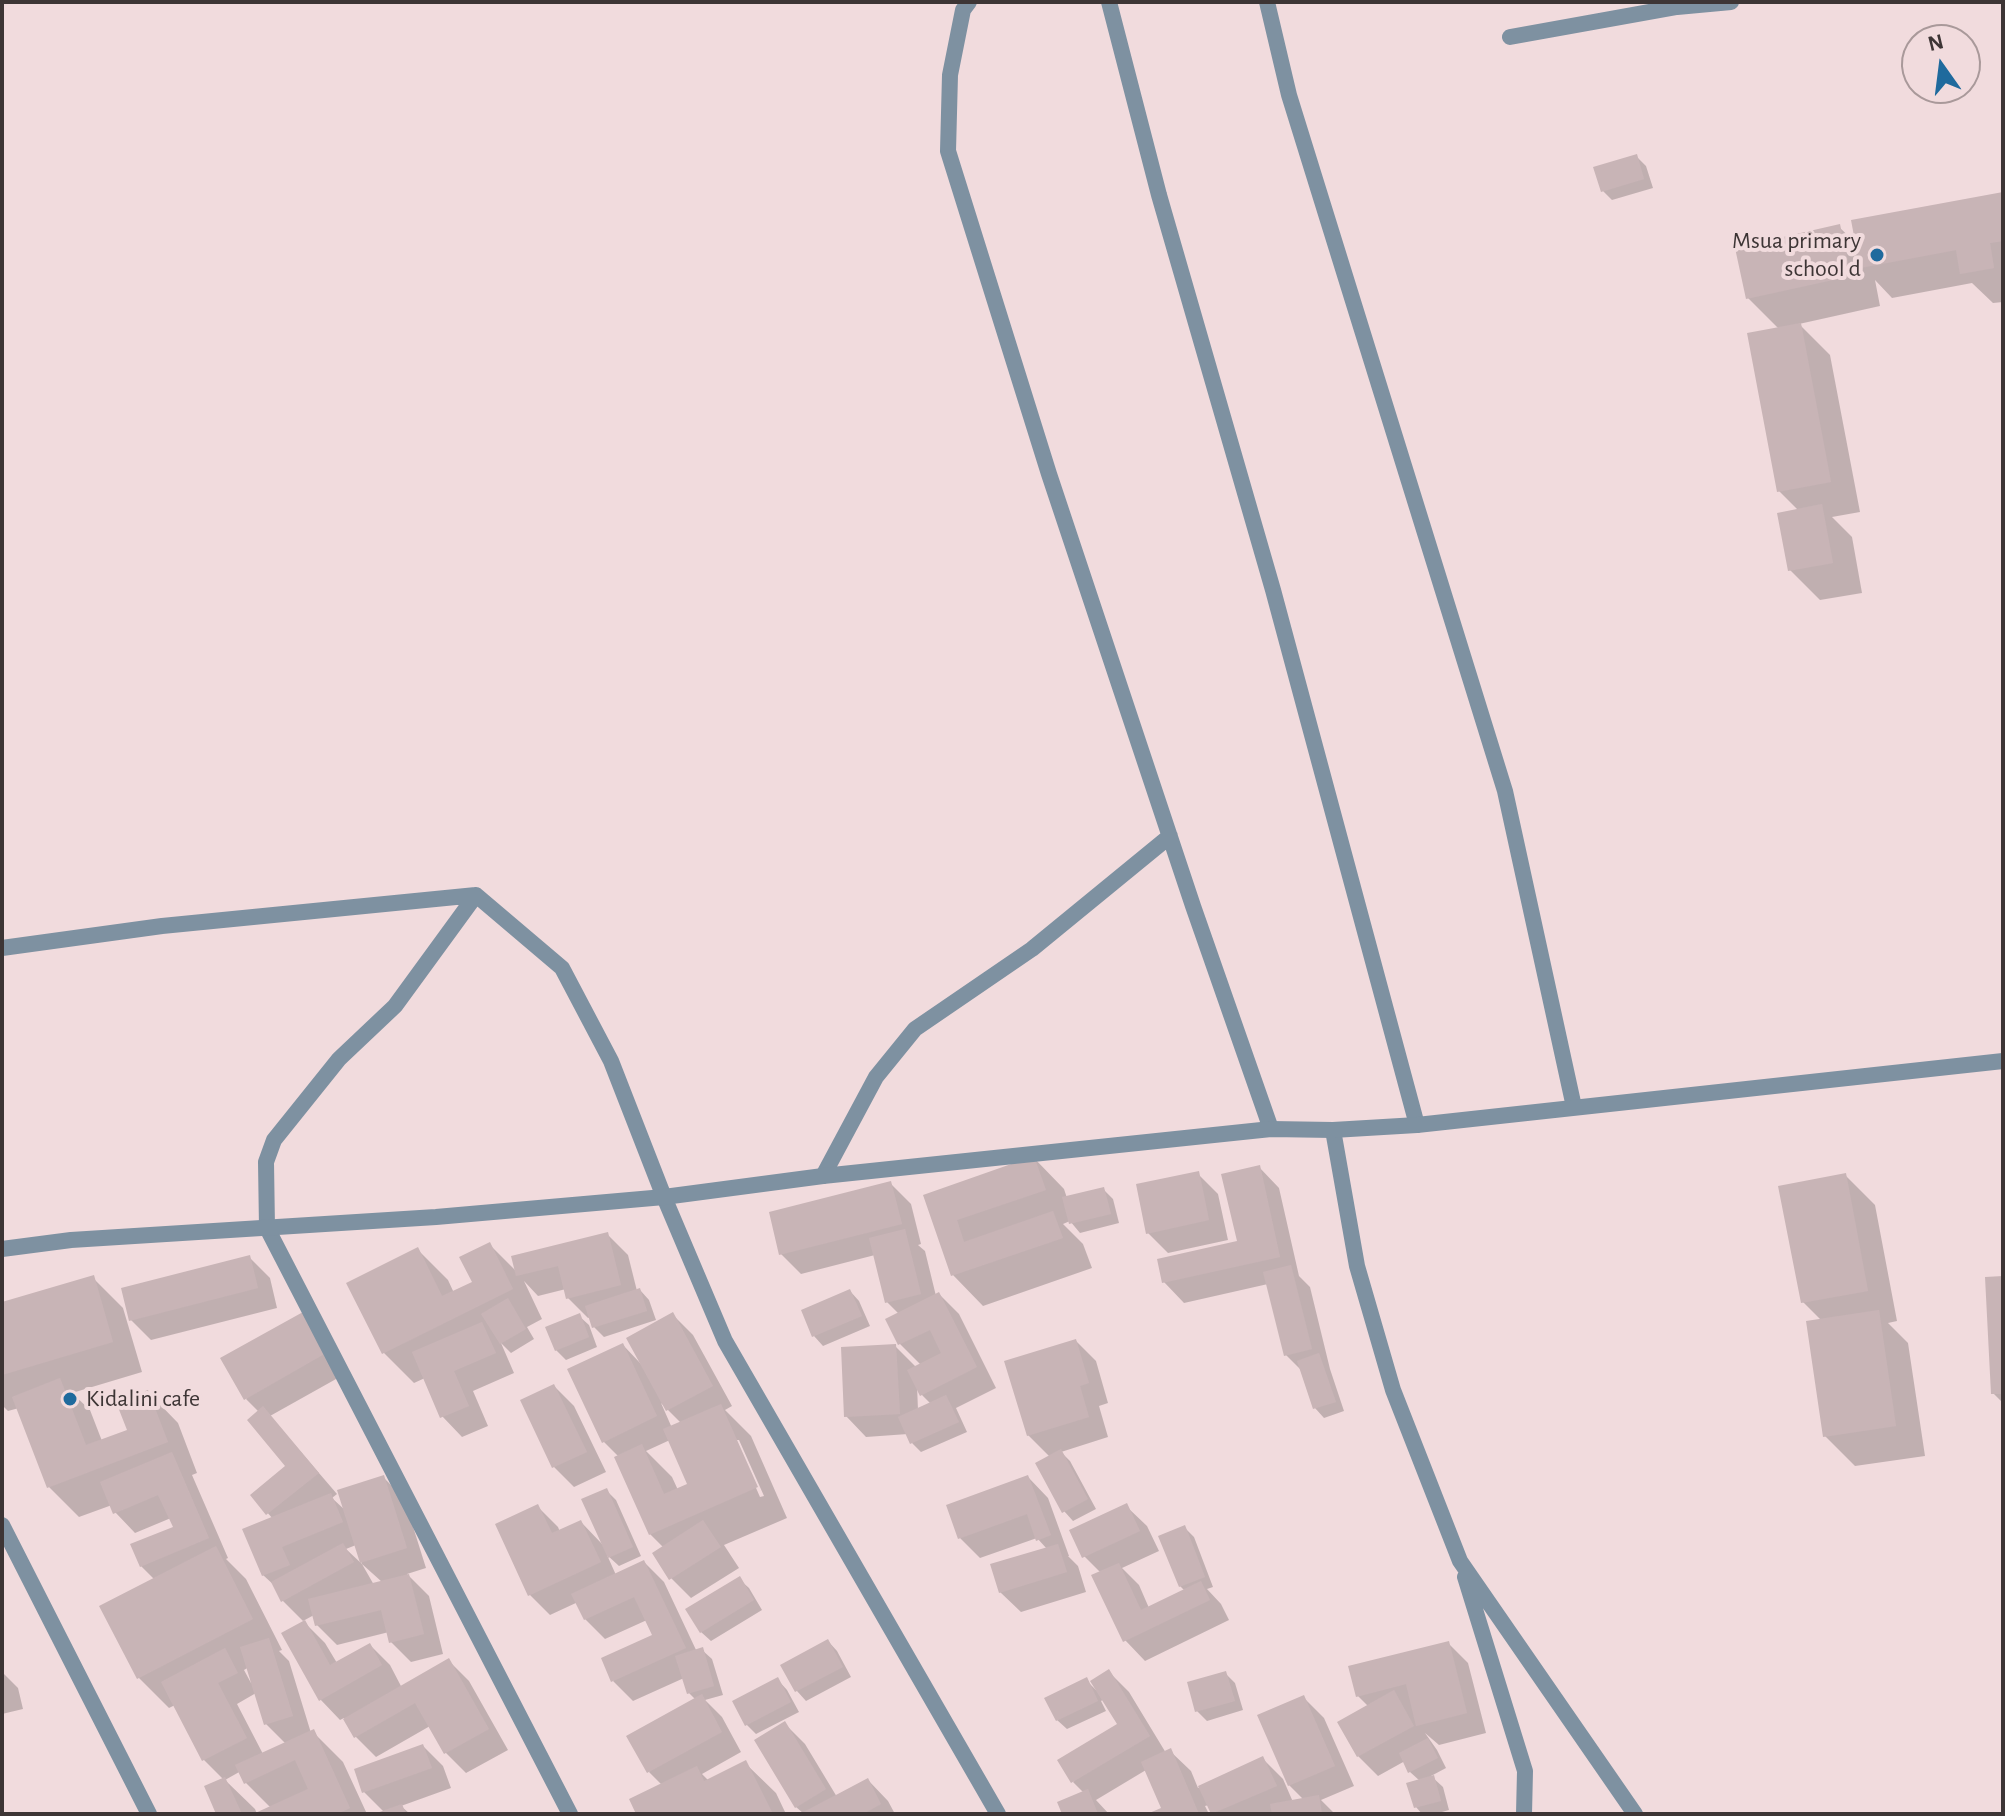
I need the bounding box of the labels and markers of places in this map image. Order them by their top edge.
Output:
place label: Msua primary school d [1732,227,1861,283]
marker: Msua primary school d [1868,246,1886,264]
place label: Kidalini cafe [86,1385,200,1413]
marker: Kidalini cafe [61,1390,79,1408]

